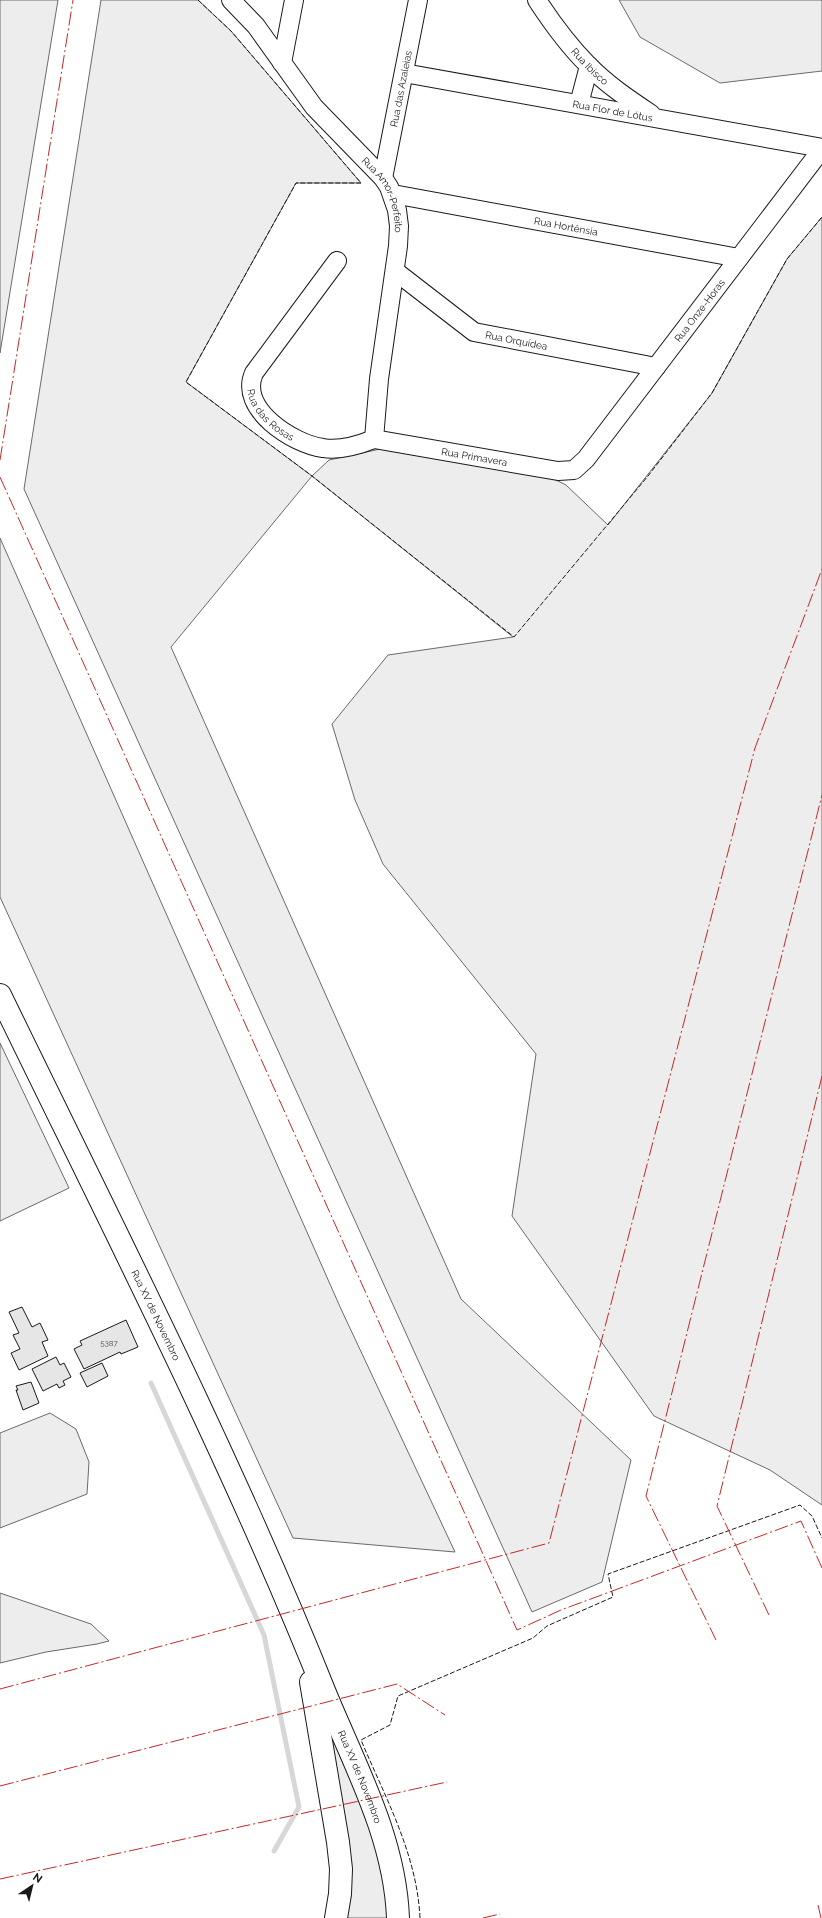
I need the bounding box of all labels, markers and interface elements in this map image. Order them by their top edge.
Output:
street label: Rua Ibisco [569,46,611,87]
street label: Rua das Azaleias [388,50,413,128]
street label: Rua Flor de Lótus [572,98,654,123]
street label: Rua Amor-Perfeito [360,155,405,233]
street label: Rua Hortênsia [533,215,599,237]
street label: Rua Onze-Horas [672,277,727,344]
street label: Rua Orquídea [484,329,548,352]
street label: Rua das Rosas [246,388,296,443]
street label: Rua Primavera [441,445,508,468]
street label: Rua XV de Novembro [130,1268,183,1362]
house number: 5387 [100,1338,119,1348]
street label: Rua XV de Novembro [336,1729,384,1825]
north arrow [12,1866,52,1906]
text: N [30,1870,45,1886]

